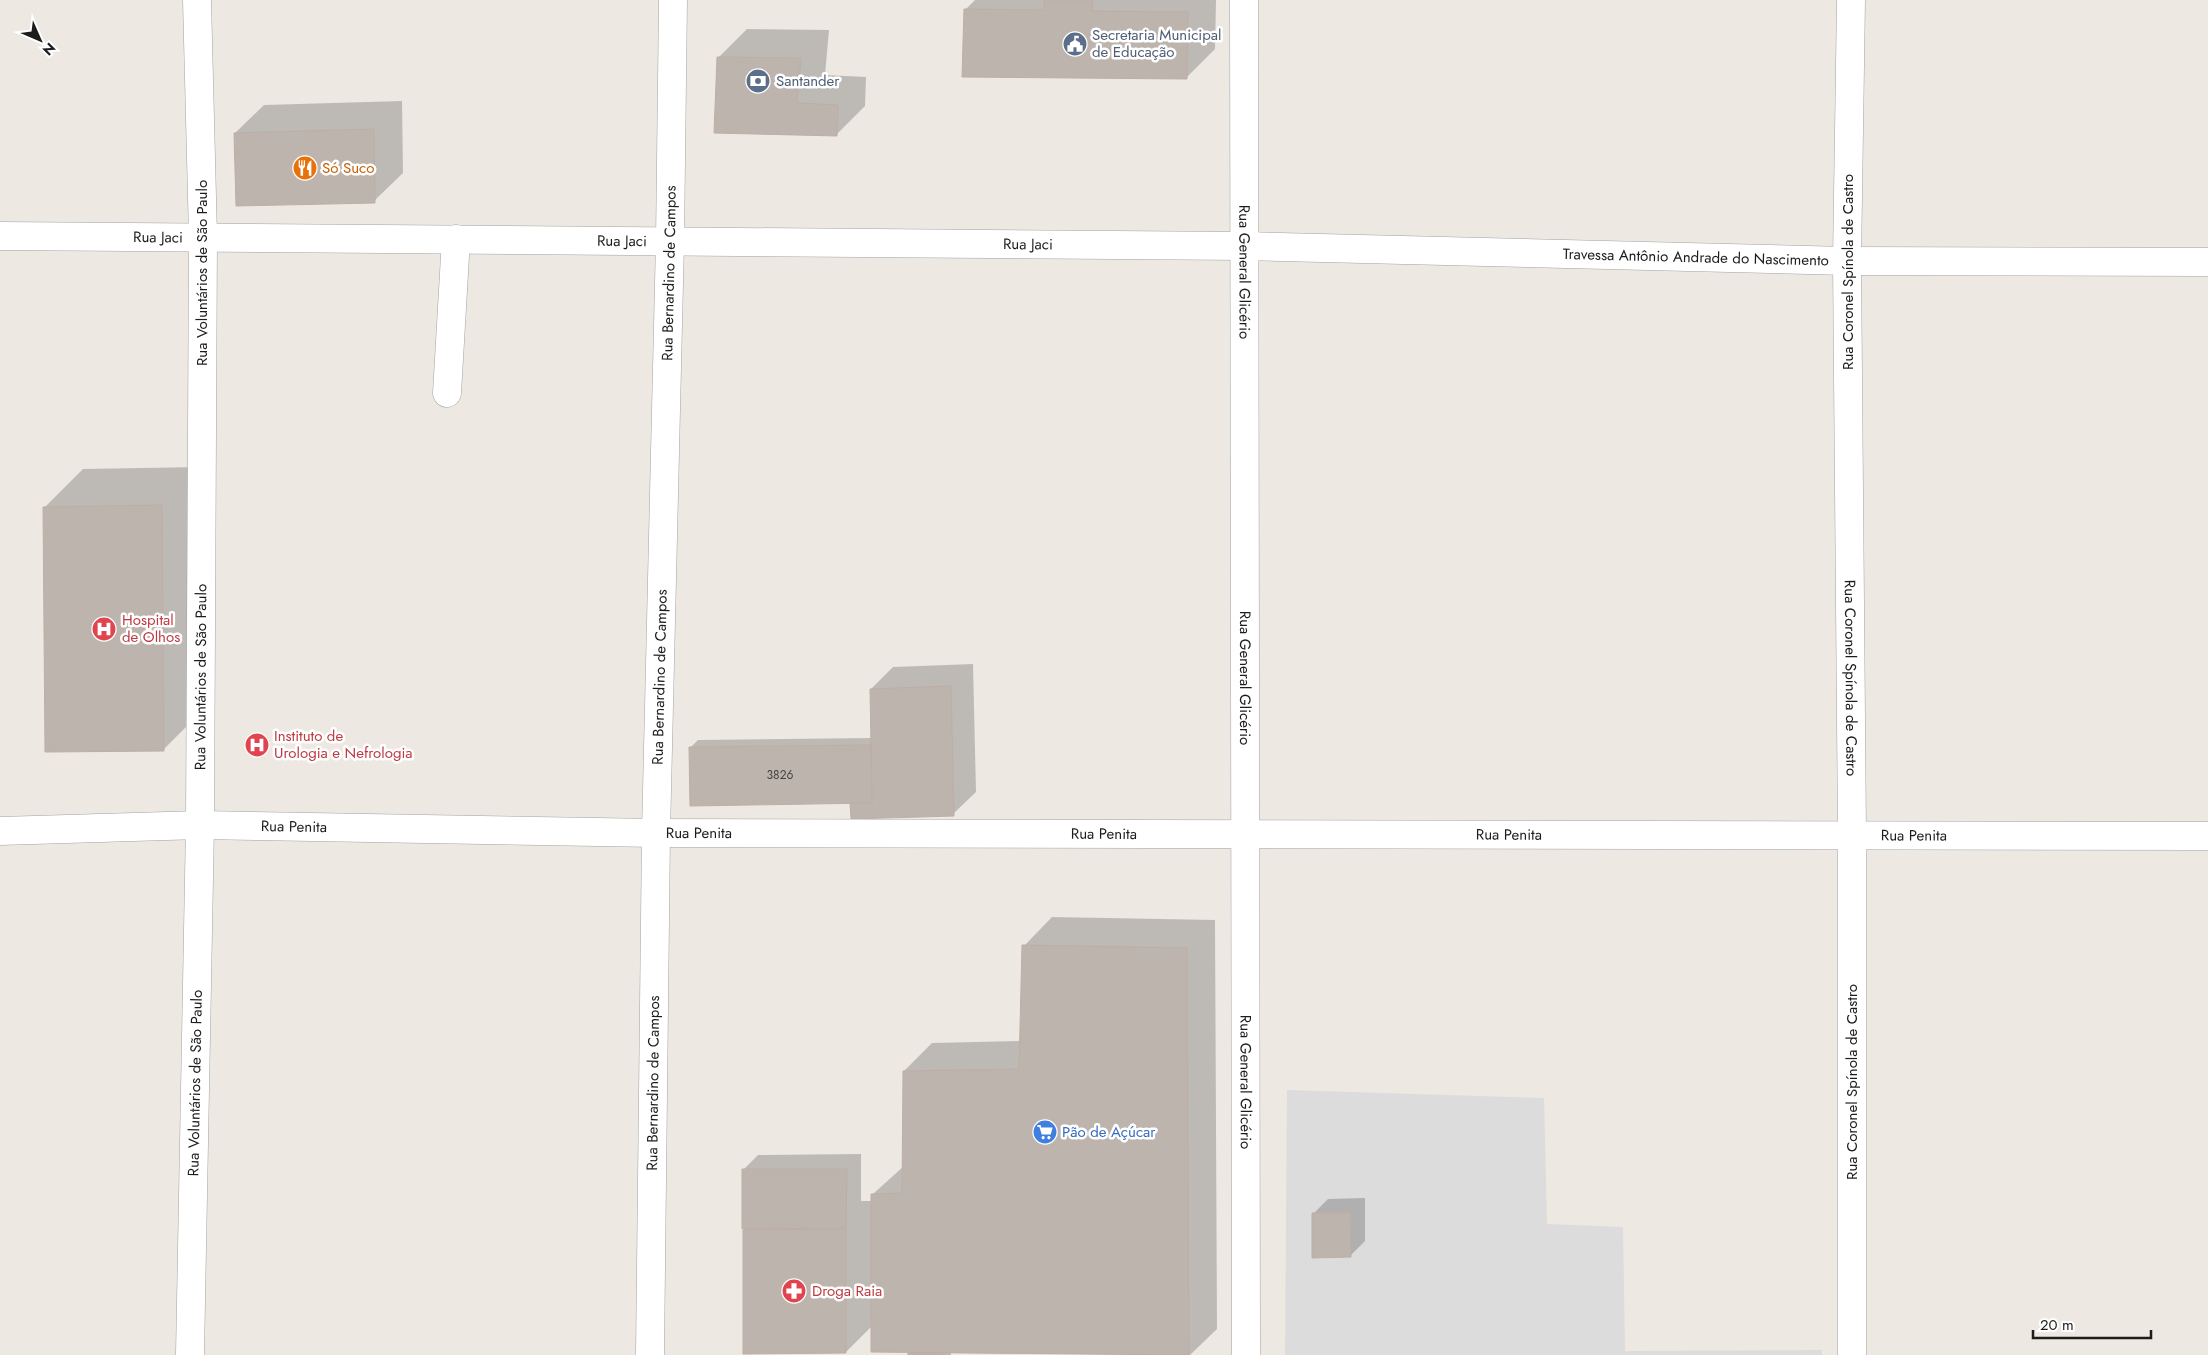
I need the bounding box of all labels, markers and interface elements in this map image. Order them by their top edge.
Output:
north arrow [15,15,65,65]
place label: Secretaria Municipal de Educação [1092,24,1221,63]
public building icon: Secretaria Municipal de Educação [1062,31,1088,57]
text: N [38,38,60,60]
bank icon: Santander [745,68,771,94]
place label: Santander [776,70,840,92]
restaurant icon: Só Suco [292,155,318,181]
place label: Só Suco [322,157,374,179]
street label: Rua Coronel Spínola de Castro [1837,174,1859,370]
street label: Rua Voluntários de São Paulo [191,180,213,366]
street label: Rua Bernardino de Campos [656,185,682,361]
street label: Rua General Glicério [1233,205,1256,339]
street label: Rua Jaci [133,226,183,248]
street label: Rua Jaci [597,230,647,252]
street label: Rua Jaci [1003,233,1053,255]
street label: Travessa Antônio Andrade do Nascimento [1563,243,1829,272]
street label: Rua Coronel Spínola de Castro [1839,580,1862,776]
street label: Rua Voluntários de São Paulo [189,584,212,770]
street label: Rua Bernardino de Campos [647,589,673,765]
place label: Hospital de Olhos [122,609,180,648]
street label: Rua General Glicério [1234,611,1256,745]
hospital icon: Hospital de Olhos [91,616,117,642]
place label: Instituto de Urologia e Nefrologia [274,725,413,764]
hospital icon: Instituto de Urologia e Nefrologia [244,732,270,758]
house number: 3826 [767,766,794,784]
street label: Rua Penita [261,815,327,838]
street label: Rua Penita [666,822,732,844]
street label: Rua Penita [1071,823,1137,845]
street label: Rua Penita [1476,824,1542,846]
street label: Rua Penita [1881,824,1947,846]
street label: Rua Coronel Spínola de Castro [1841,984,1863,1180]
street label: Rua Voluntários de São Paulo [182,990,208,1176]
street label: Rua Bernardino de Campos [641,995,665,1171]
street label: Rua General Glicério [1234,1015,1257,1149]
supermarket icon: Pão de Açúcar [1032,1119,1058,1145]
place label: Pão de Açúcar [1062,1121,1156,1143]
pharmacy icon: Droga Raia [781,1278,807,1304]
place label: Droga Raia [812,1280,882,1302]
scale bar [2033,1308,2150,1340]
text: 20 m [2040,1314,2074,1336]

